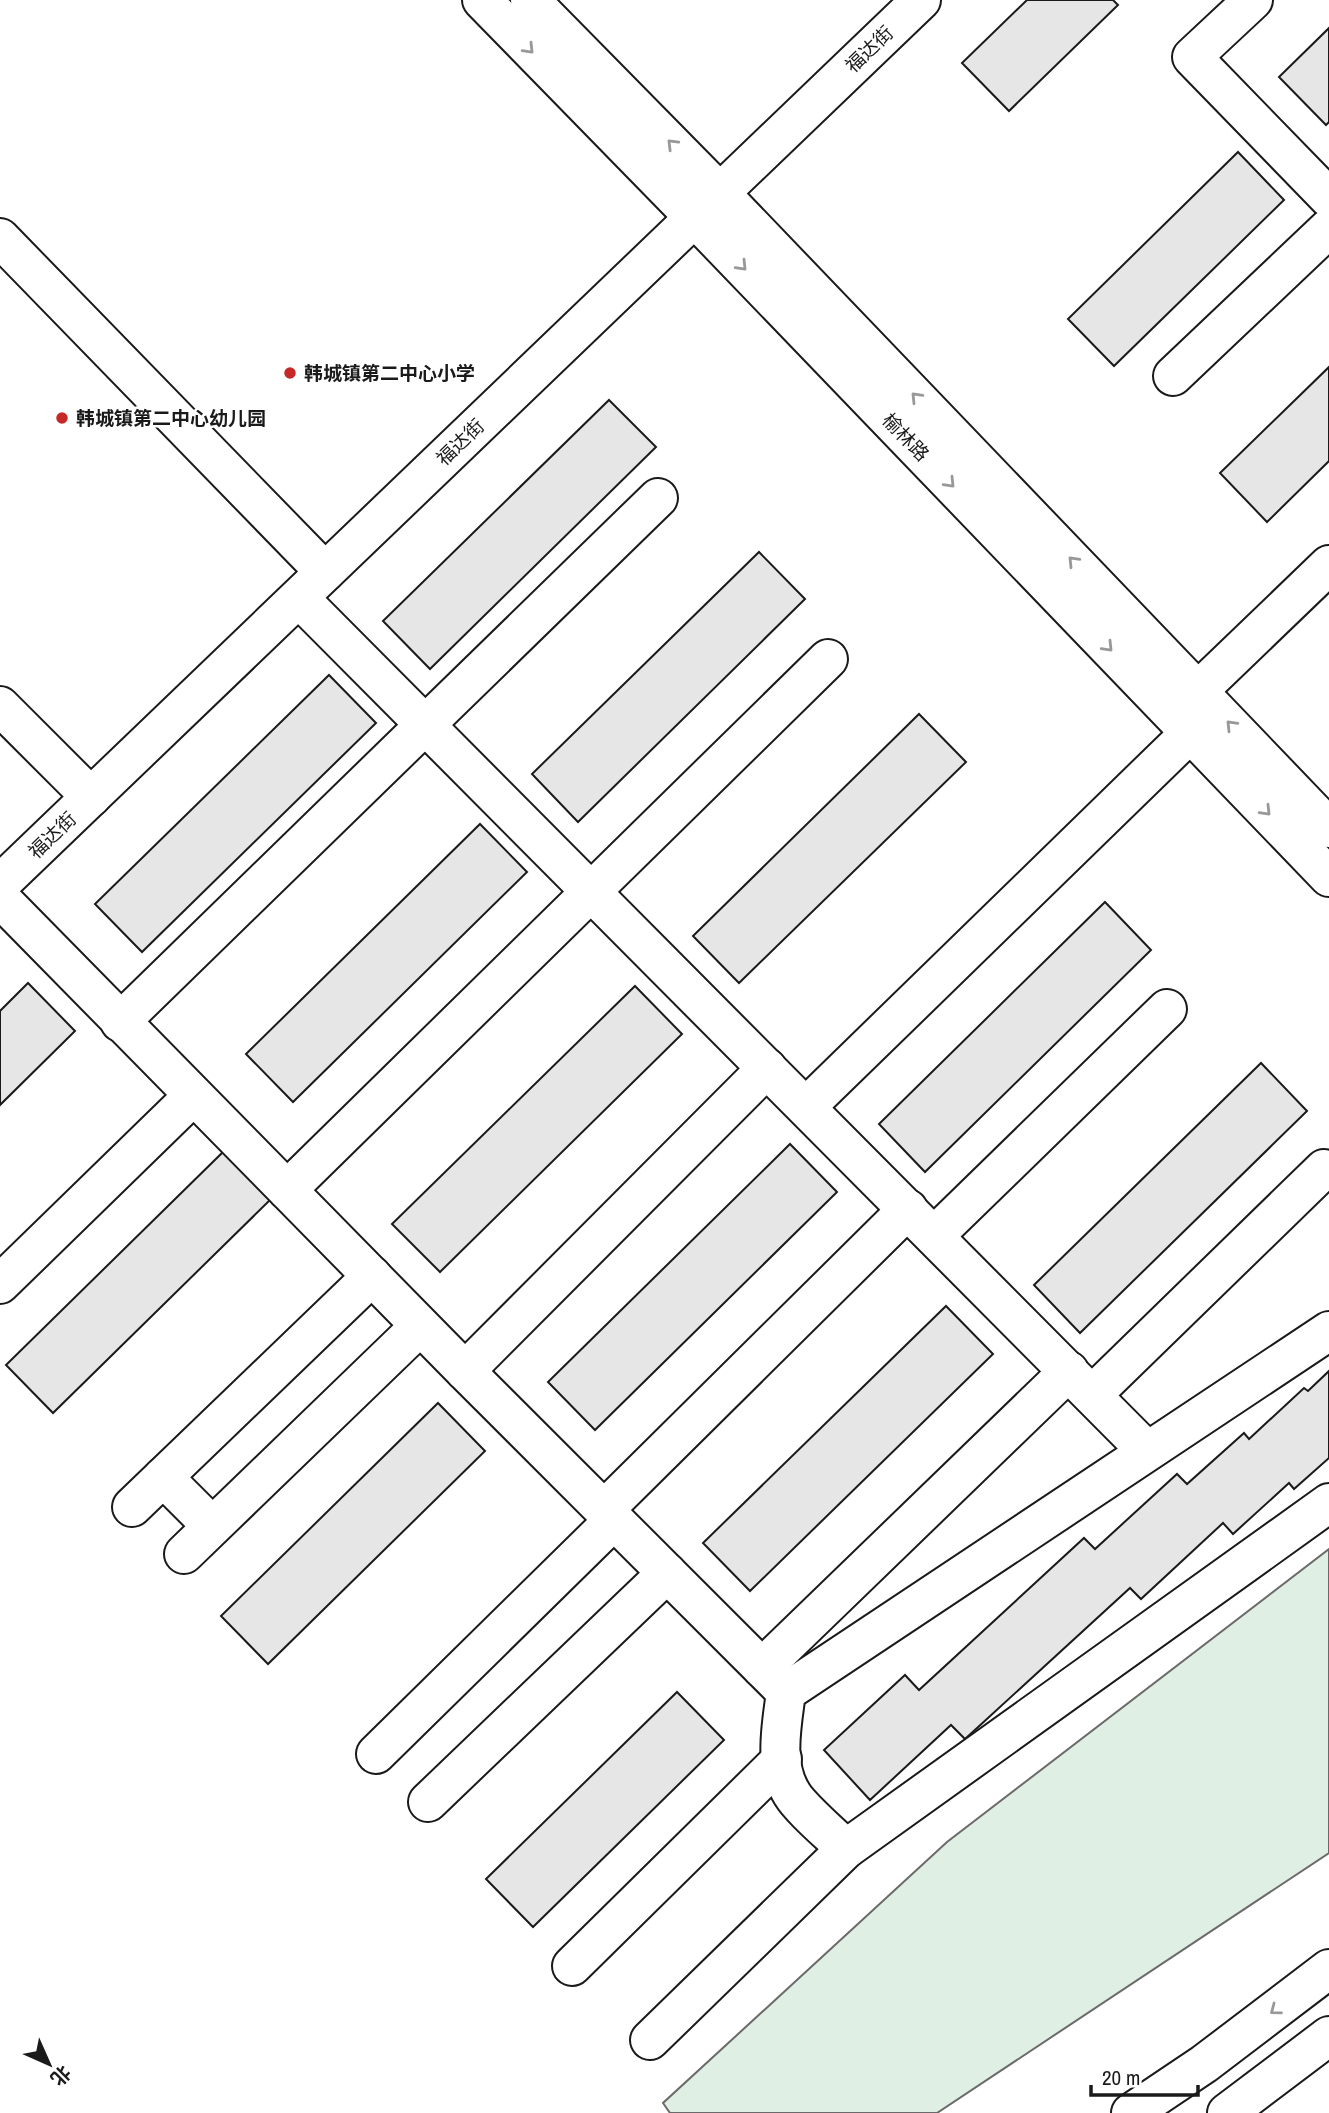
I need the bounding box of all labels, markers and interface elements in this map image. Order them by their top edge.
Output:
street label: 福达街 [839,20,899,78]
one-way arrow [521,40,534,53]
one-way arrow [668,139,681,152]
one-way arrow [733,258,746,271]
place label: 韩城镇第二中心小学 [304,360,475,386]
marker: 韩城镇第二中心小学 [282,365,298,381]
one-way arrow [911,392,924,405]
place label: 韩城镇第二中心幼儿园 [76,405,266,431]
street label: 榆林路 [877,407,935,467]
marker: 韩城镇第二中心幼儿园 [54,410,70,426]
street label: 福达街 [430,413,490,471]
one-way arrow [942,475,955,488]
one-way arrow [1069,556,1082,569]
one-way arrow [1100,639,1112,652]
one-way arrow [1226,720,1239,733]
one-way arrow [1257,803,1270,816]
street label: 福达街 [22,806,82,864]
one-way arrow [1270,2002,1283,2014]
north arrow [14,2029,84,2099]
scale bar [1091,2054,1198,2098]
text: 北 [45,2060,77,2092]
text: 20 m [1102,2063,1140,2092]

